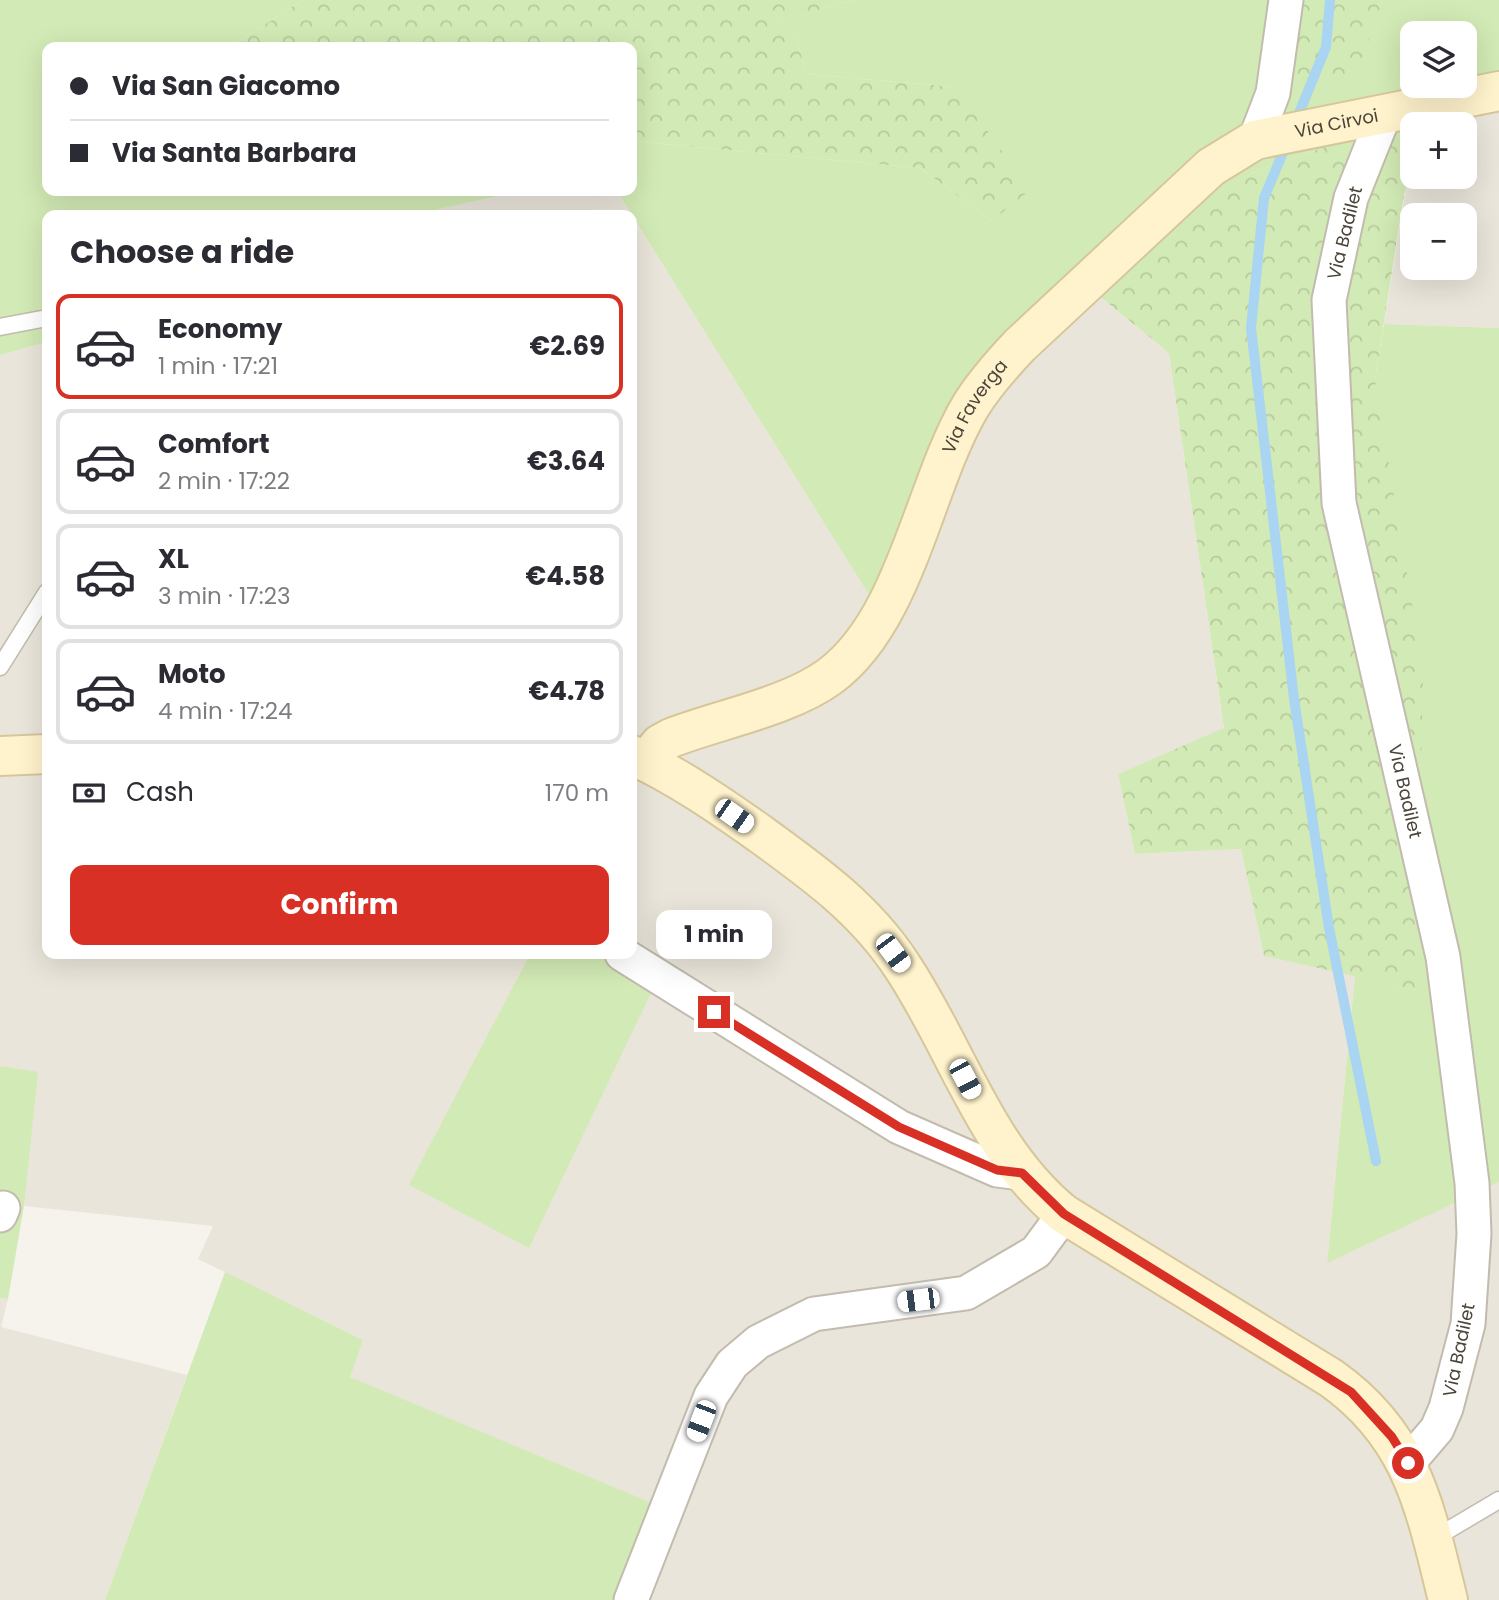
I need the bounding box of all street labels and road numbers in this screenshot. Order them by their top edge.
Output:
street label: Via Cirvoi [1292,103,1380,144]
street label: Via Badilet [1321,184,1368,282]
street label: Via Faverga [936,354,1013,457]
street label: Via Badilet [1383,742,1428,841]
street label: Via Badilet [1436,1301,1481,1399]

